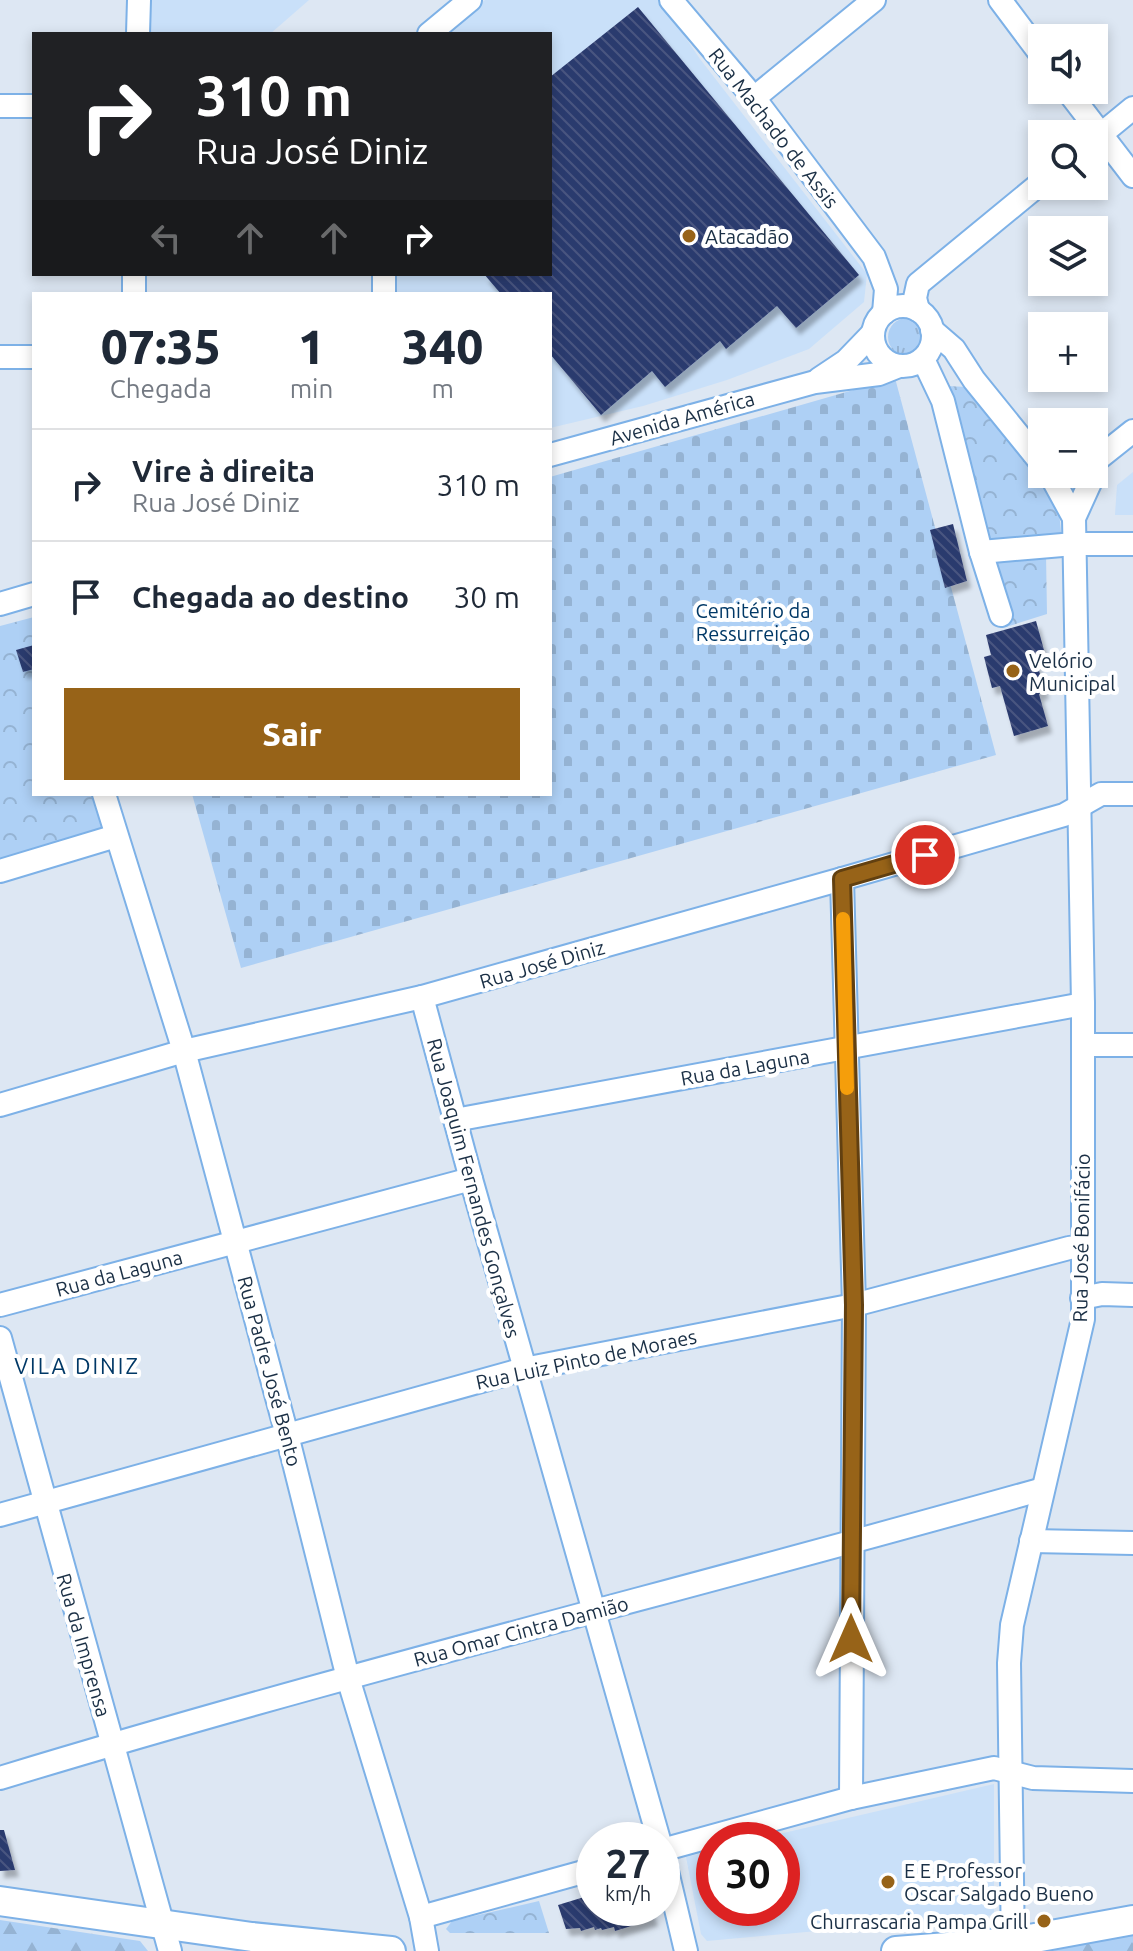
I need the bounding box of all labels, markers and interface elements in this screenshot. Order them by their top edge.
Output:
map controls [1028,24,1108,488]
button: sound [1028,24,1108,104]
street label: Rua Machado de Assis [704,43,844,213]
icon: right [64,64,168,168]
text: 310 m [196,64,352,127]
button: search [1028,120,1108,200]
text: Rua José Diniz [196,130,428,171]
icon: left [144,216,188,260]
icon: ahead [228,216,272,260]
icon: ahead [312,216,356,260]
icon: right [396,216,440,260]
button: layers [1028,216,1108,296]
place label: Atacadão [705,225,789,248]
marker: Atacadão [680,227,698,245]
button: + [1028,312,1108,392]
text: 07:35 [101,319,221,373]
text: 1 [298,319,325,373]
text: 340 [402,319,483,373]
text: Chegada [110,374,212,403]
text: min [290,374,333,403]
text: m [431,374,454,403]
street label: Avenida América [607,386,757,450]
button: − [1028,408,1108,488]
text: Vire à direita [132,454,315,488]
icon: right [64,463,108,507]
text: 310 m [436,468,520,502]
text: Rua José Diniz [132,488,300,517]
icon: arrive [64,575,108,619]
text: Chegada ao destino [132,580,409,614]
text: 30 m [453,580,520,614]
park label: Cemitério da Ressurreição [696,599,810,645]
place label: Velório Municipal [1029,649,1115,695]
marker: Velório Municipal [1004,662,1022,680]
button: Sair [64,688,520,780]
pin [891,821,959,889]
icon: arrive [903,833,947,877]
street label: Rua José Diniz [477,935,607,993]
street label: Rua Joaquim Fernandes Gonçalves [423,1036,525,1340]
street label: Rua da Laguna [679,1044,811,1090]
street label: Rua José Bonifácio [1068,1153,1094,1323]
street label: Rua da Laguna [53,1245,185,1301]
street label: Rua Padre José Bento [234,1273,306,1469]
street label: Rua Luiz Pinto de Moraes [473,1324,699,1394]
district label: VILA DINIZ [14,1353,140,1378]
street label: Rua da Imprensa [52,1571,116,1719]
street label: Rua Omar Cintra Damião [411,1591,631,1671]
position arrow [809,1597,893,1681]
speed limit sign: 30 [696,1822,800,1926]
text: 27 [605,1841,651,1886]
place label: E E Professor Oscar Salgado Bueno [904,1859,1094,1905]
marker: E E Professor Oscar Salgado Bueno [879,1873,897,1891]
text: km/h [605,1882,651,1905]
place label: Churrascaria Pampa Grill [810,1910,1028,1933]
marker: Churrascaria Pampa Grill [1035,1912,1053,1930]

